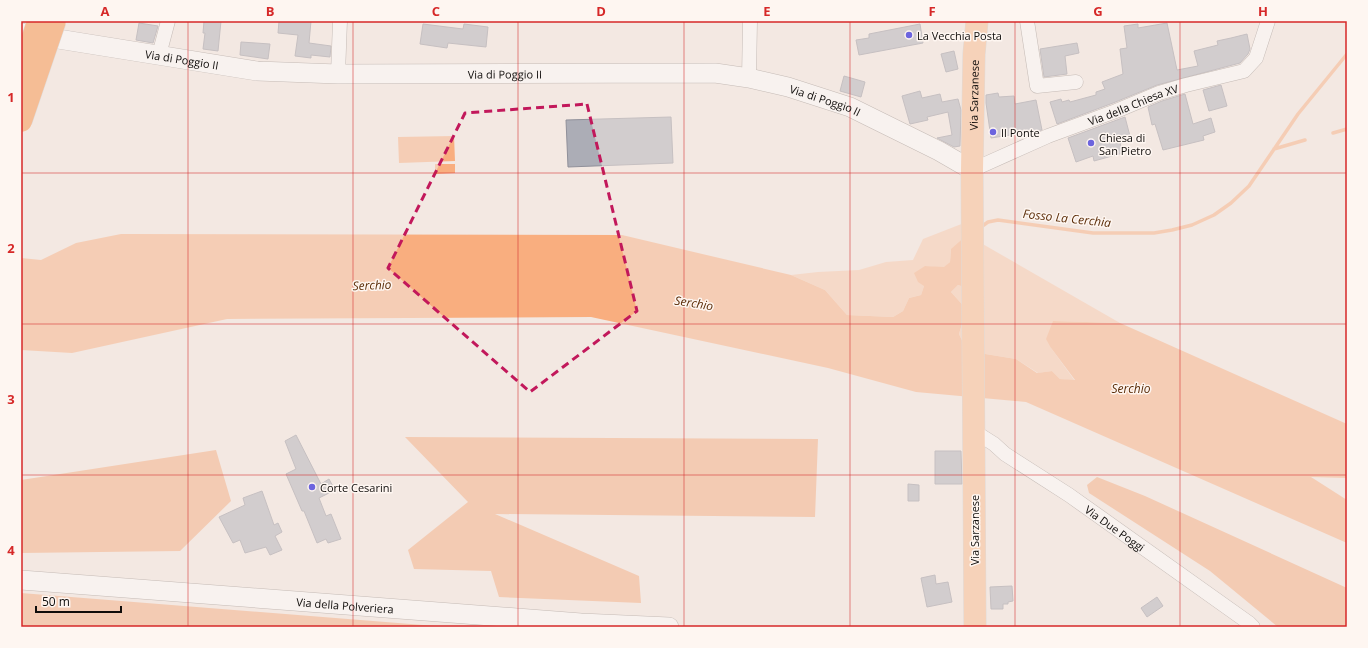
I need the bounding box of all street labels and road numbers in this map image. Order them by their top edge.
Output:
street label: Via di Poggio II [144,46,220,72]
street label: Via Sarzanese [965,60,981,130]
street label: Via di Poggio II [468,66,542,81]
street label: Via della Chiesa XV [1086,80,1180,128]
street label: Via di Poggio II [788,81,864,119]
street label: Via Sarzanese [967,495,982,565]
street label: Via Due Poggi [1082,501,1148,554]
street label: Via della Polveriera [296,594,394,616]

